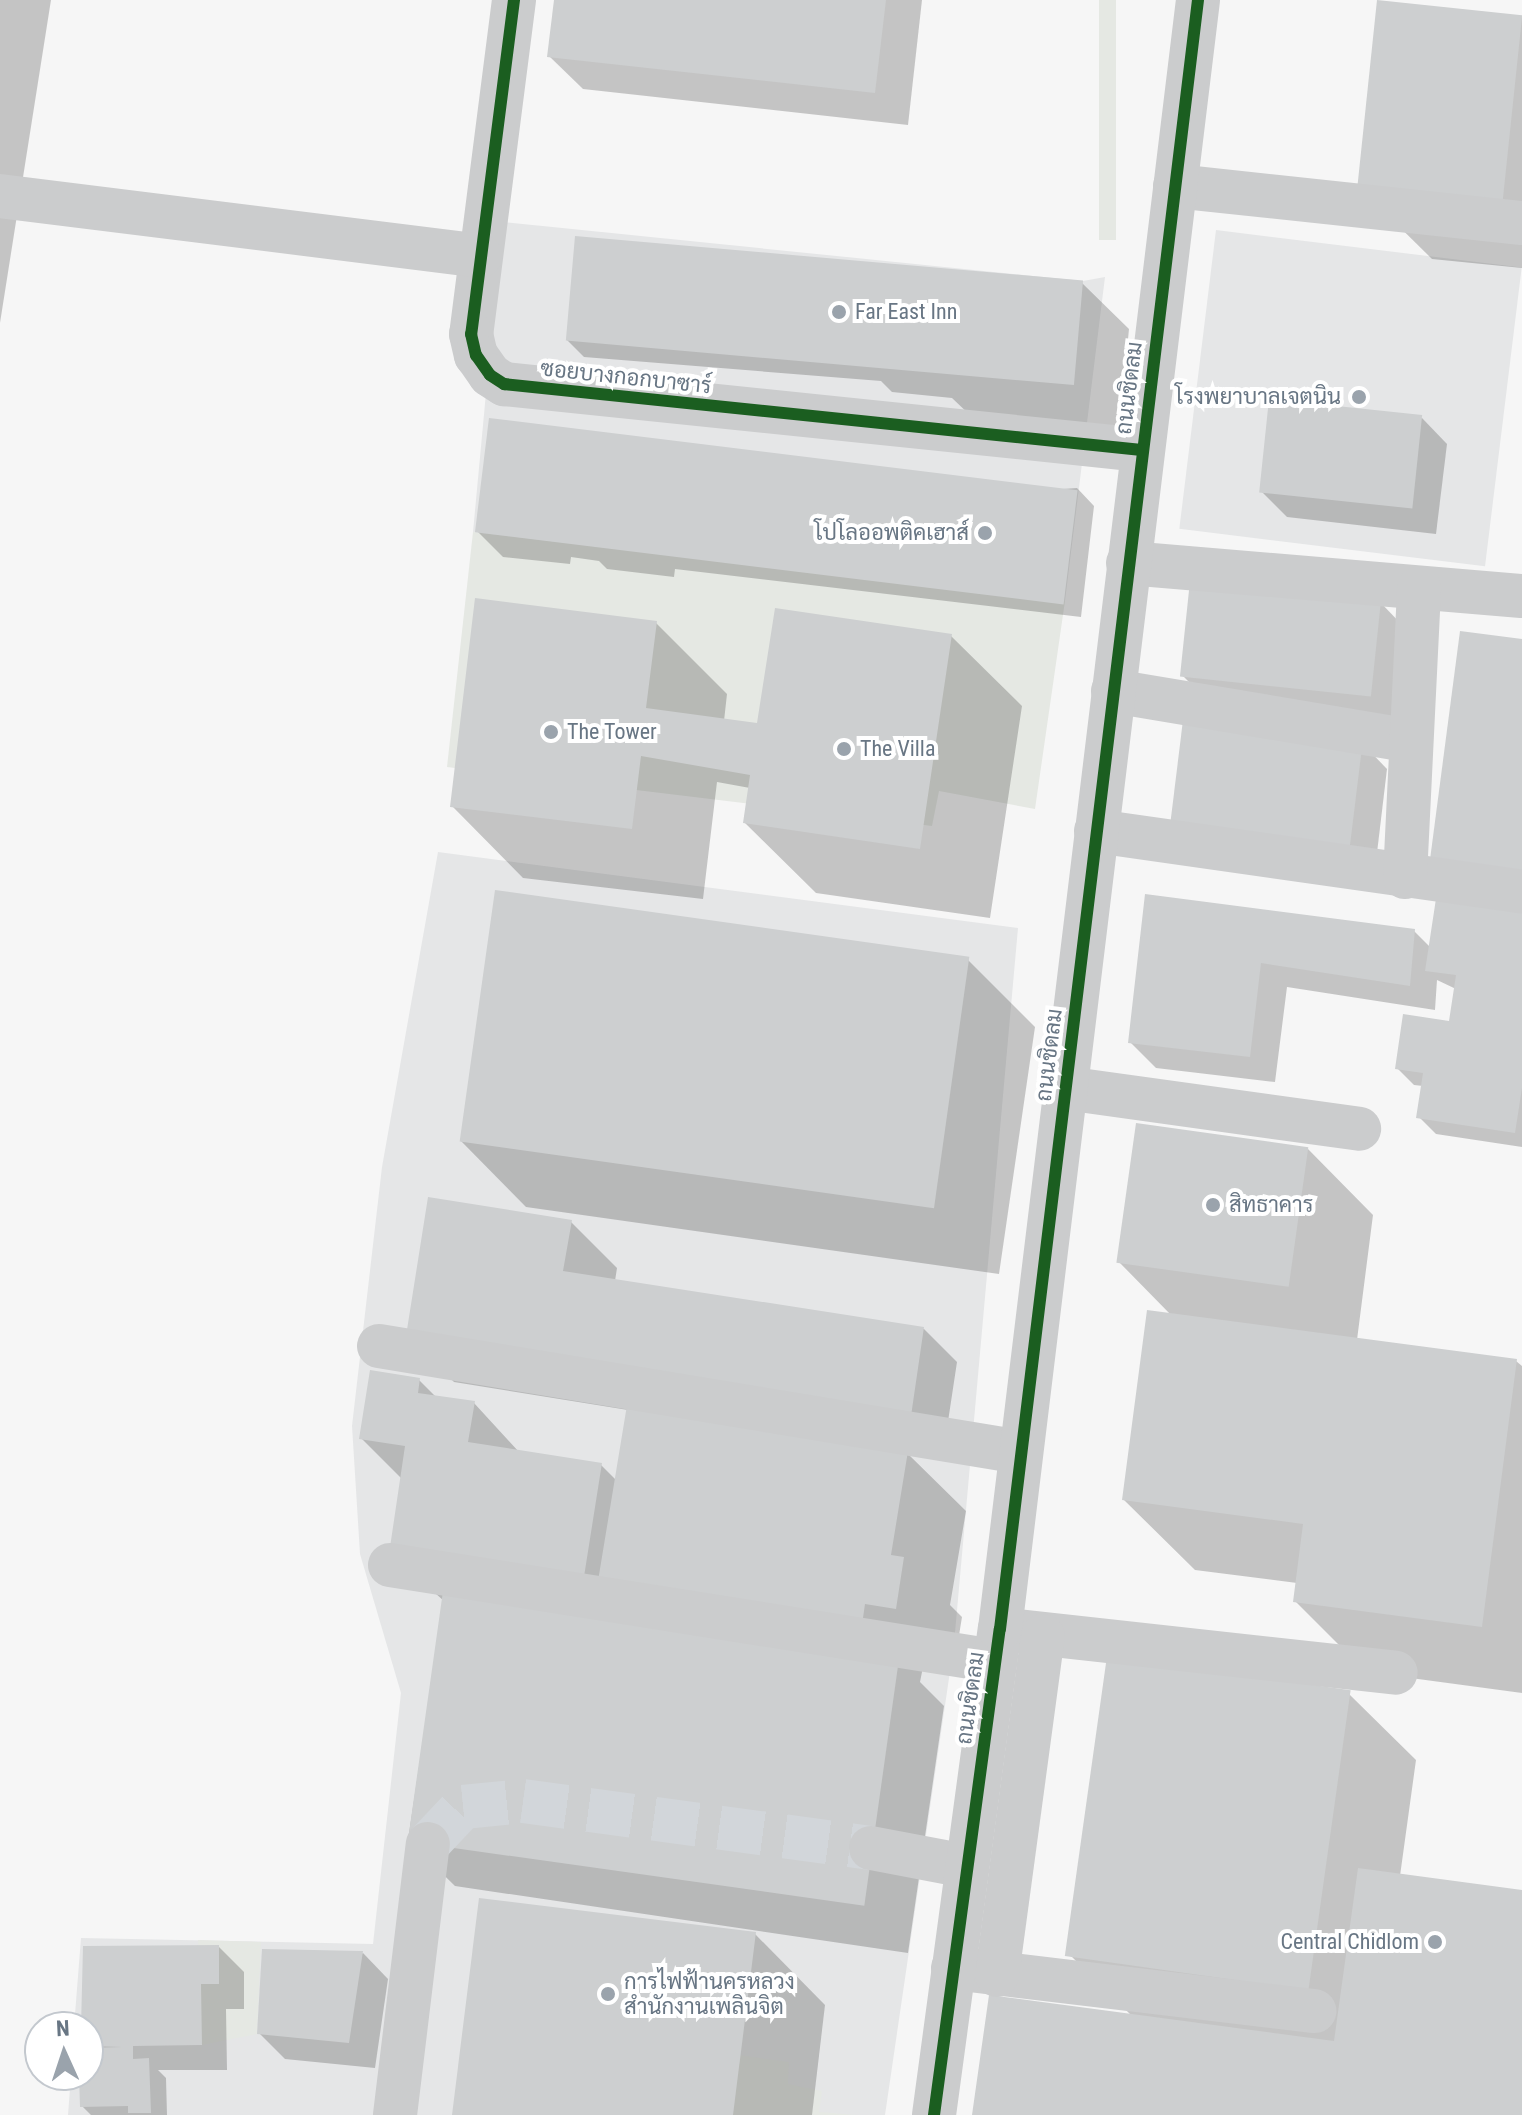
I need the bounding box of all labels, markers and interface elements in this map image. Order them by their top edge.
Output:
place label: Far East Inn [855,299,957,325]
marker: Far East Inn [830,303,848,321]
street label: ถนนชิดลม [1110,340,1148,436]
street label: ซอยบางกอกบาซาร์ [539,355,713,399]
place label: โรงพยาบาลเจตนิน [1175,384,1341,410]
marker: โรงพยาบาลเจตนิน [1348,386,1370,408]
place label: โปโลออพติคเฮาส์ [814,520,969,546]
marker: โปโลออพติคเฮาส์ [976,524,994,542]
place label: The Tower [567,719,657,745]
marker: The Tower [542,723,560,741]
place label: The Villa [860,736,935,762]
marker: The Villa [835,740,853,758]
street label: ถนนชิดลม [1030,1007,1068,1103]
place label: สิทธาคาร [1229,1192,1313,1218]
marker: สิทธาคาร [1204,1196,1222,1214]
street label: ถนนชิดลม [950,1650,990,1746]
place label: Central Chidlom [1280,1929,1419,1955]
marker: Central Chidlom [1426,1933,1444,1951]
place label: การไฟฟ้านครหลวง สำนักงานเพลินจิต [624,1968,795,2020]
marker: การไฟฟ้านครหลวง สำนักงานเพลินจิต [599,1985,617,2003]
north arrow [24,2011,104,2091]
text: N [55,2016,70,2041]

